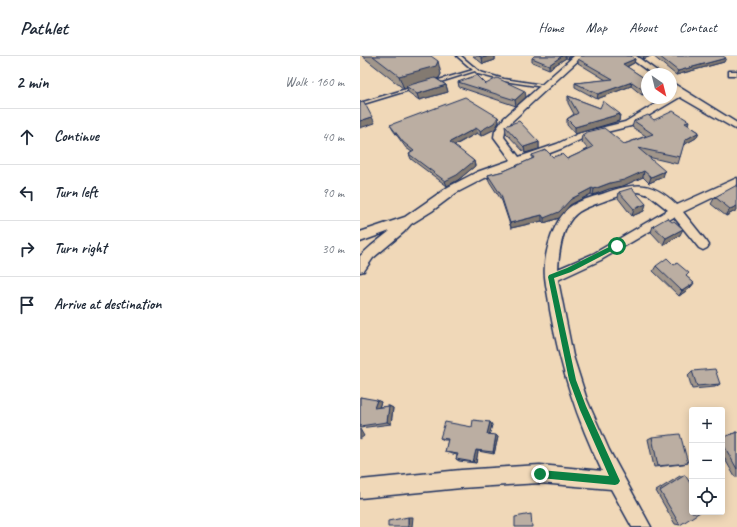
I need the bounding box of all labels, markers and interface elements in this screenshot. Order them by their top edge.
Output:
text: Pathlet [20,16,68,40]
text: Home [538,19,564,36]
text: Map [586,19,607,36]
text: About [629,19,657,36]
text: Contact [679,19,717,36]
north arrow [641,68,677,104]
text: 2 min [16,72,49,93]
text: Walk · 160 m [285,74,344,90]
icon: ahead [16,126,38,148]
text: Continue [54,127,99,146]
text: 40 m [322,129,344,145]
icon: left [16,182,38,204]
text: Turn left [54,183,97,202]
text: 90 m [322,185,344,201]
route start [608,237,626,255]
icon: right [16,238,38,260]
text: Turn right [54,239,107,258]
text: 30 m [322,241,344,257]
icon: arrive [16,294,38,316]
text: Arrive at destination [54,295,161,314]
map controls [689,407,725,515]
button: + [689,407,725,443]
button: − [689,443,725,479]
route end [531,465,549,483]
button: locate [689,479,725,515]

